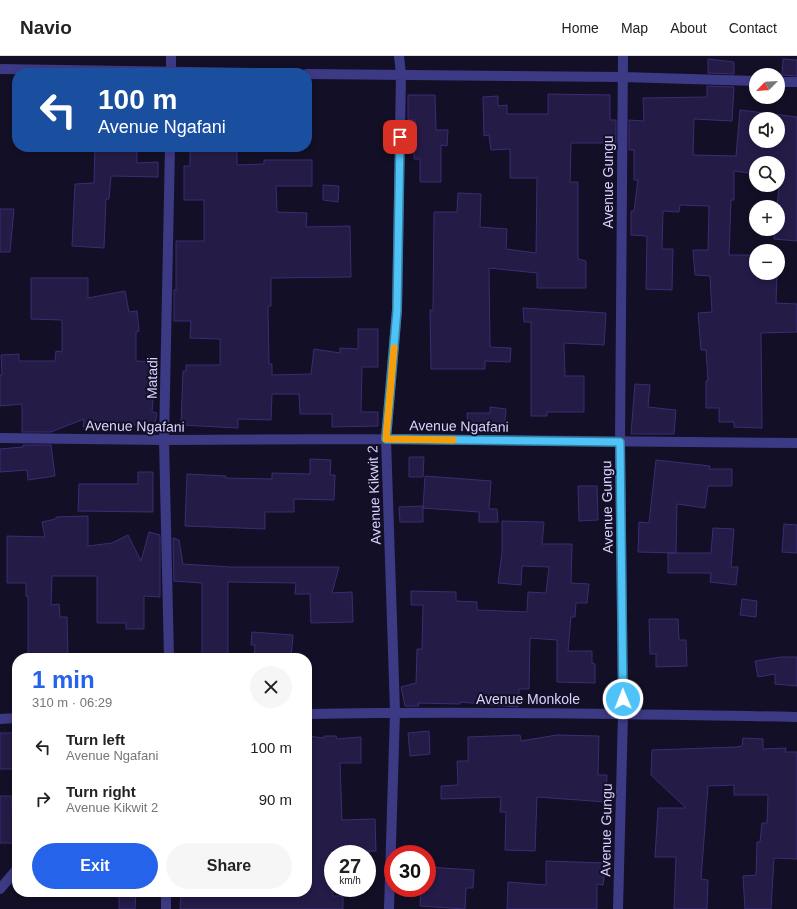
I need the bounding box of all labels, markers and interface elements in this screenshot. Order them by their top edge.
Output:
text: Navio [20,17,72,38]
text: Home [562,20,599,36]
text: Map [621,20,648,36]
text: About [670,20,707,36]
text: Contact [729,20,777,36]
north arrow [749,68,785,104]
map controls [749,68,785,280]
icon: left [32,84,84,136]
text: 100 m [98,84,177,115]
button: sound [749,112,785,148]
text: Avenue Ngafani [98,117,226,137]
pin [383,120,417,154]
icon: arrive [389,126,411,148]
street label: Avenue Gungu [600,135,616,229]
button: search [749,156,785,192]
button: + [749,200,785,236]
button: − [749,244,785,280]
street label: Matadi [144,357,160,399]
street label: Avenue Ngafani [85,417,185,435]
street label: Avenue Ngafani [409,417,509,435]
street label: Avenue Kikwit 2 [364,445,384,545]
street label: Avenue Gungu [598,460,616,554]
text: 1 min [32,666,95,693]
button: close [250,666,292,708]
position arrow [602,678,644,720]
street label: Avenue Monkole [476,691,580,707]
text: 310 m · 06:29 [32,695,112,710]
text: Turn left [66,731,125,748]
icon: left [32,736,54,758]
text: 100 m [250,739,292,756]
text: Avenue Ngafani [66,748,158,763]
text: Turn right [66,783,136,800]
street label: Avenue Gungu [597,783,615,877]
icon: right [32,788,54,810]
text: 90 m [259,791,292,808]
text: Avenue Kikwit 2 [66,800,158,815]
button: Exit [32,843,158,889]
button: Share [166,843,292,889]
speed limit sign: 30 [384,845,436,897]
text: 27 [339,855,361,877]
text: km/h [339,875,361,886]

